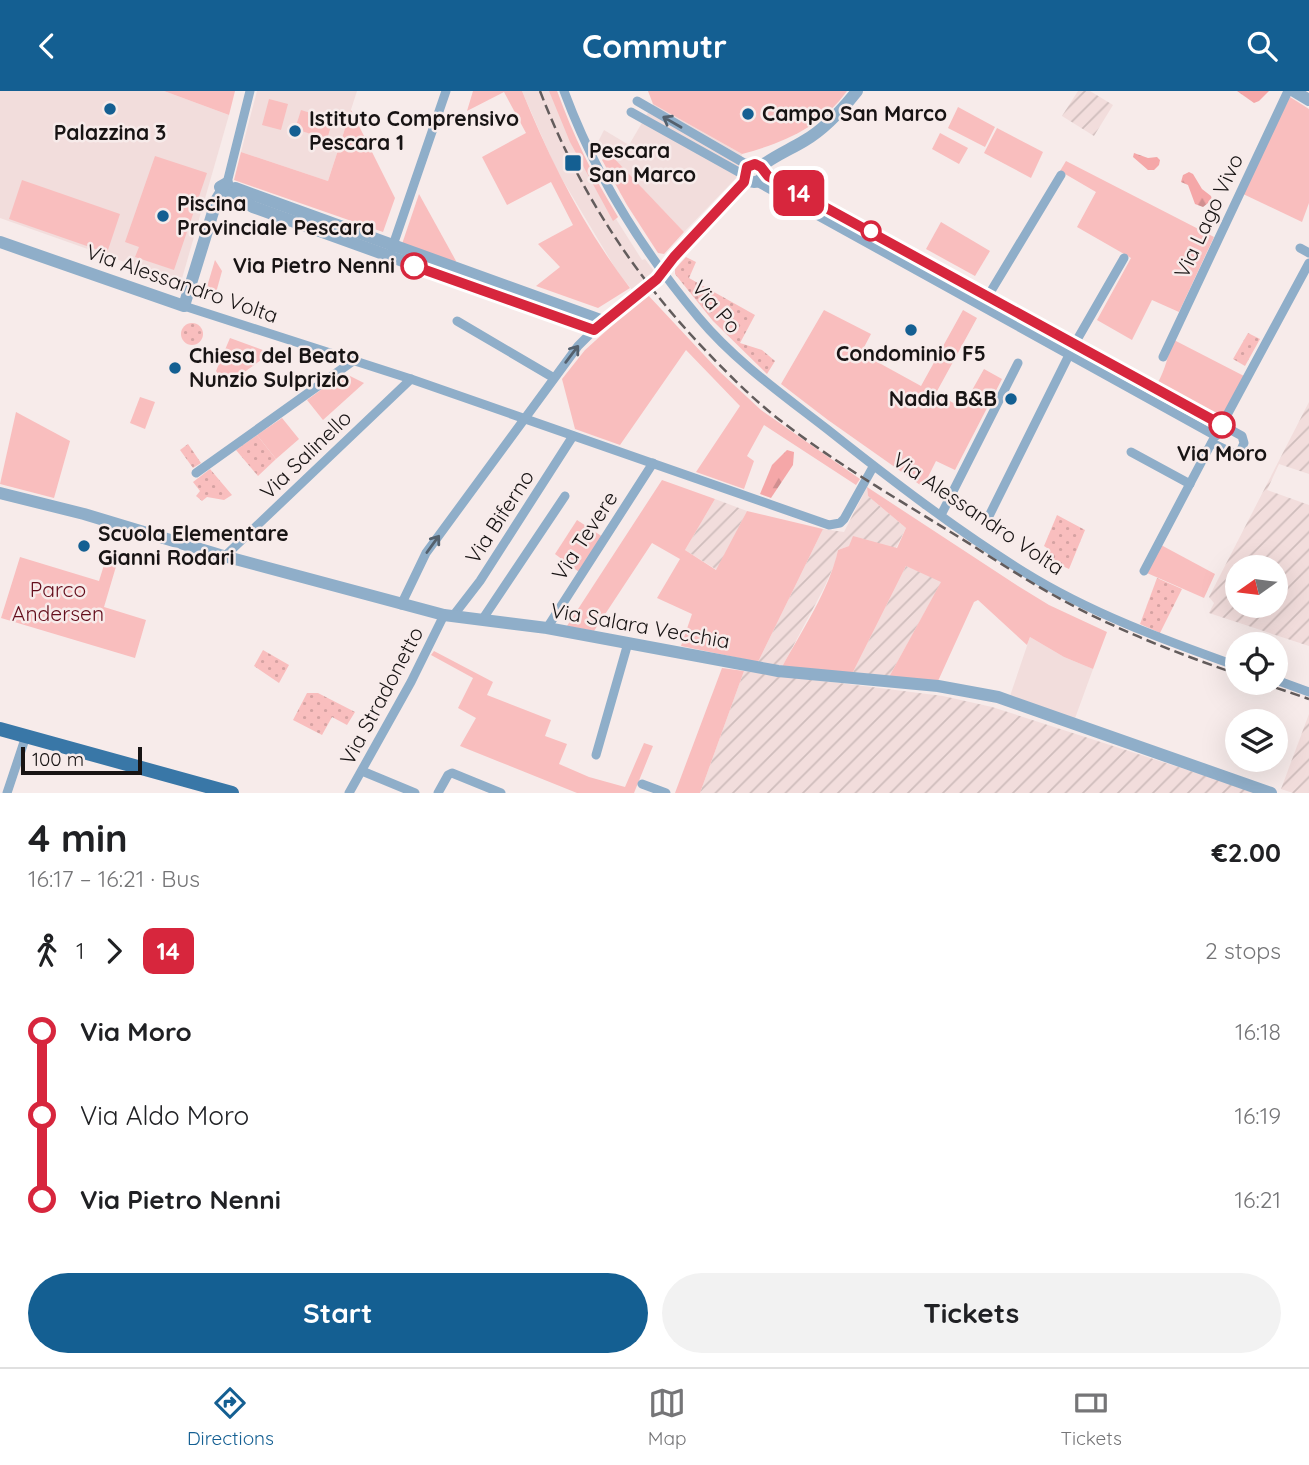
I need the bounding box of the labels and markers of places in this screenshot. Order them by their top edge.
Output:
place label: Campo San Marco [762,100,947,126]
marker: Palazzina 3 [102,101,118,117]
place label: Istituto Comprensivo Pescara 1 [309,105,519,155]
marker: Campo San Marco [740,106,756,122]
place label: Palazzina 3 [54,119,166,145]
marker: Istituto Comprensivo Pescara 1 [287,123,303,139]
place label: Pescara San Marco [589,137,696,187]
marker: Pescara San Marco [563,153,583,173]
place label: Piscina Provinciale Pescara [177,190,375,240]
marker: Piscina Provinciale Pescara [155,208,171,224]
unlabelled marker [861,221,881,241]
place label: Via Pietro Nenni [233,252,395,278]
marker: Via Pietro Nenni [401,253,427,279]
marker: Condominio F5 [903,322,919,338]
place label: Condominio F5 [836,340,986,366]
place label: Chiesa del Beato Nunzio Sulprizio [189,342,359,392]
marker: Chiesa del Beato Nunzio Sulprizio [167,360,183,376]
place label: Nadia B&B [889,385,997,411]
marker: Nadia B&B [1003,391,1019,407]
marker: Via Moro [1209,412,1235,438]
place label: Via Moro [1177,440,1267,466]
place label: Scuola Elementare Gianni Rodari [98,520,289,570]
marker: Scuola Elementare Gianni Rodari [76,538,92,554]

